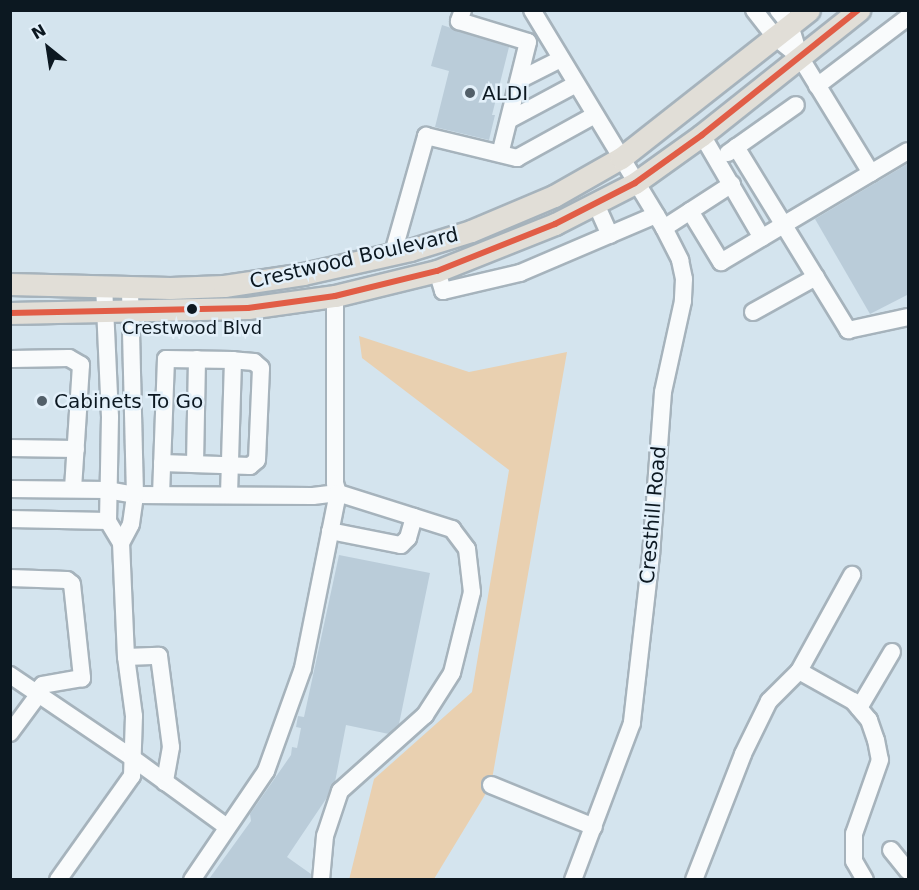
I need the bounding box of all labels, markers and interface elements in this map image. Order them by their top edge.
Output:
north arrow [18,18,78,78]
text: N [28,20,49,44]
place label: ALDI [482,81,528,105]
marker: ALDI [463,86,477,100]
street label: Crestwood Boulevard [247,222,461,294]
marker: Crestwood Blvd [186,303,198,315]
place label: Crestwood Blvd [122,317,262,339]
place label: Cabinets To Go [54,389,203,413]
marker: Cabinets To Go [35,394,49,408]
street label: Cresthill Road [635,445,671,585]

